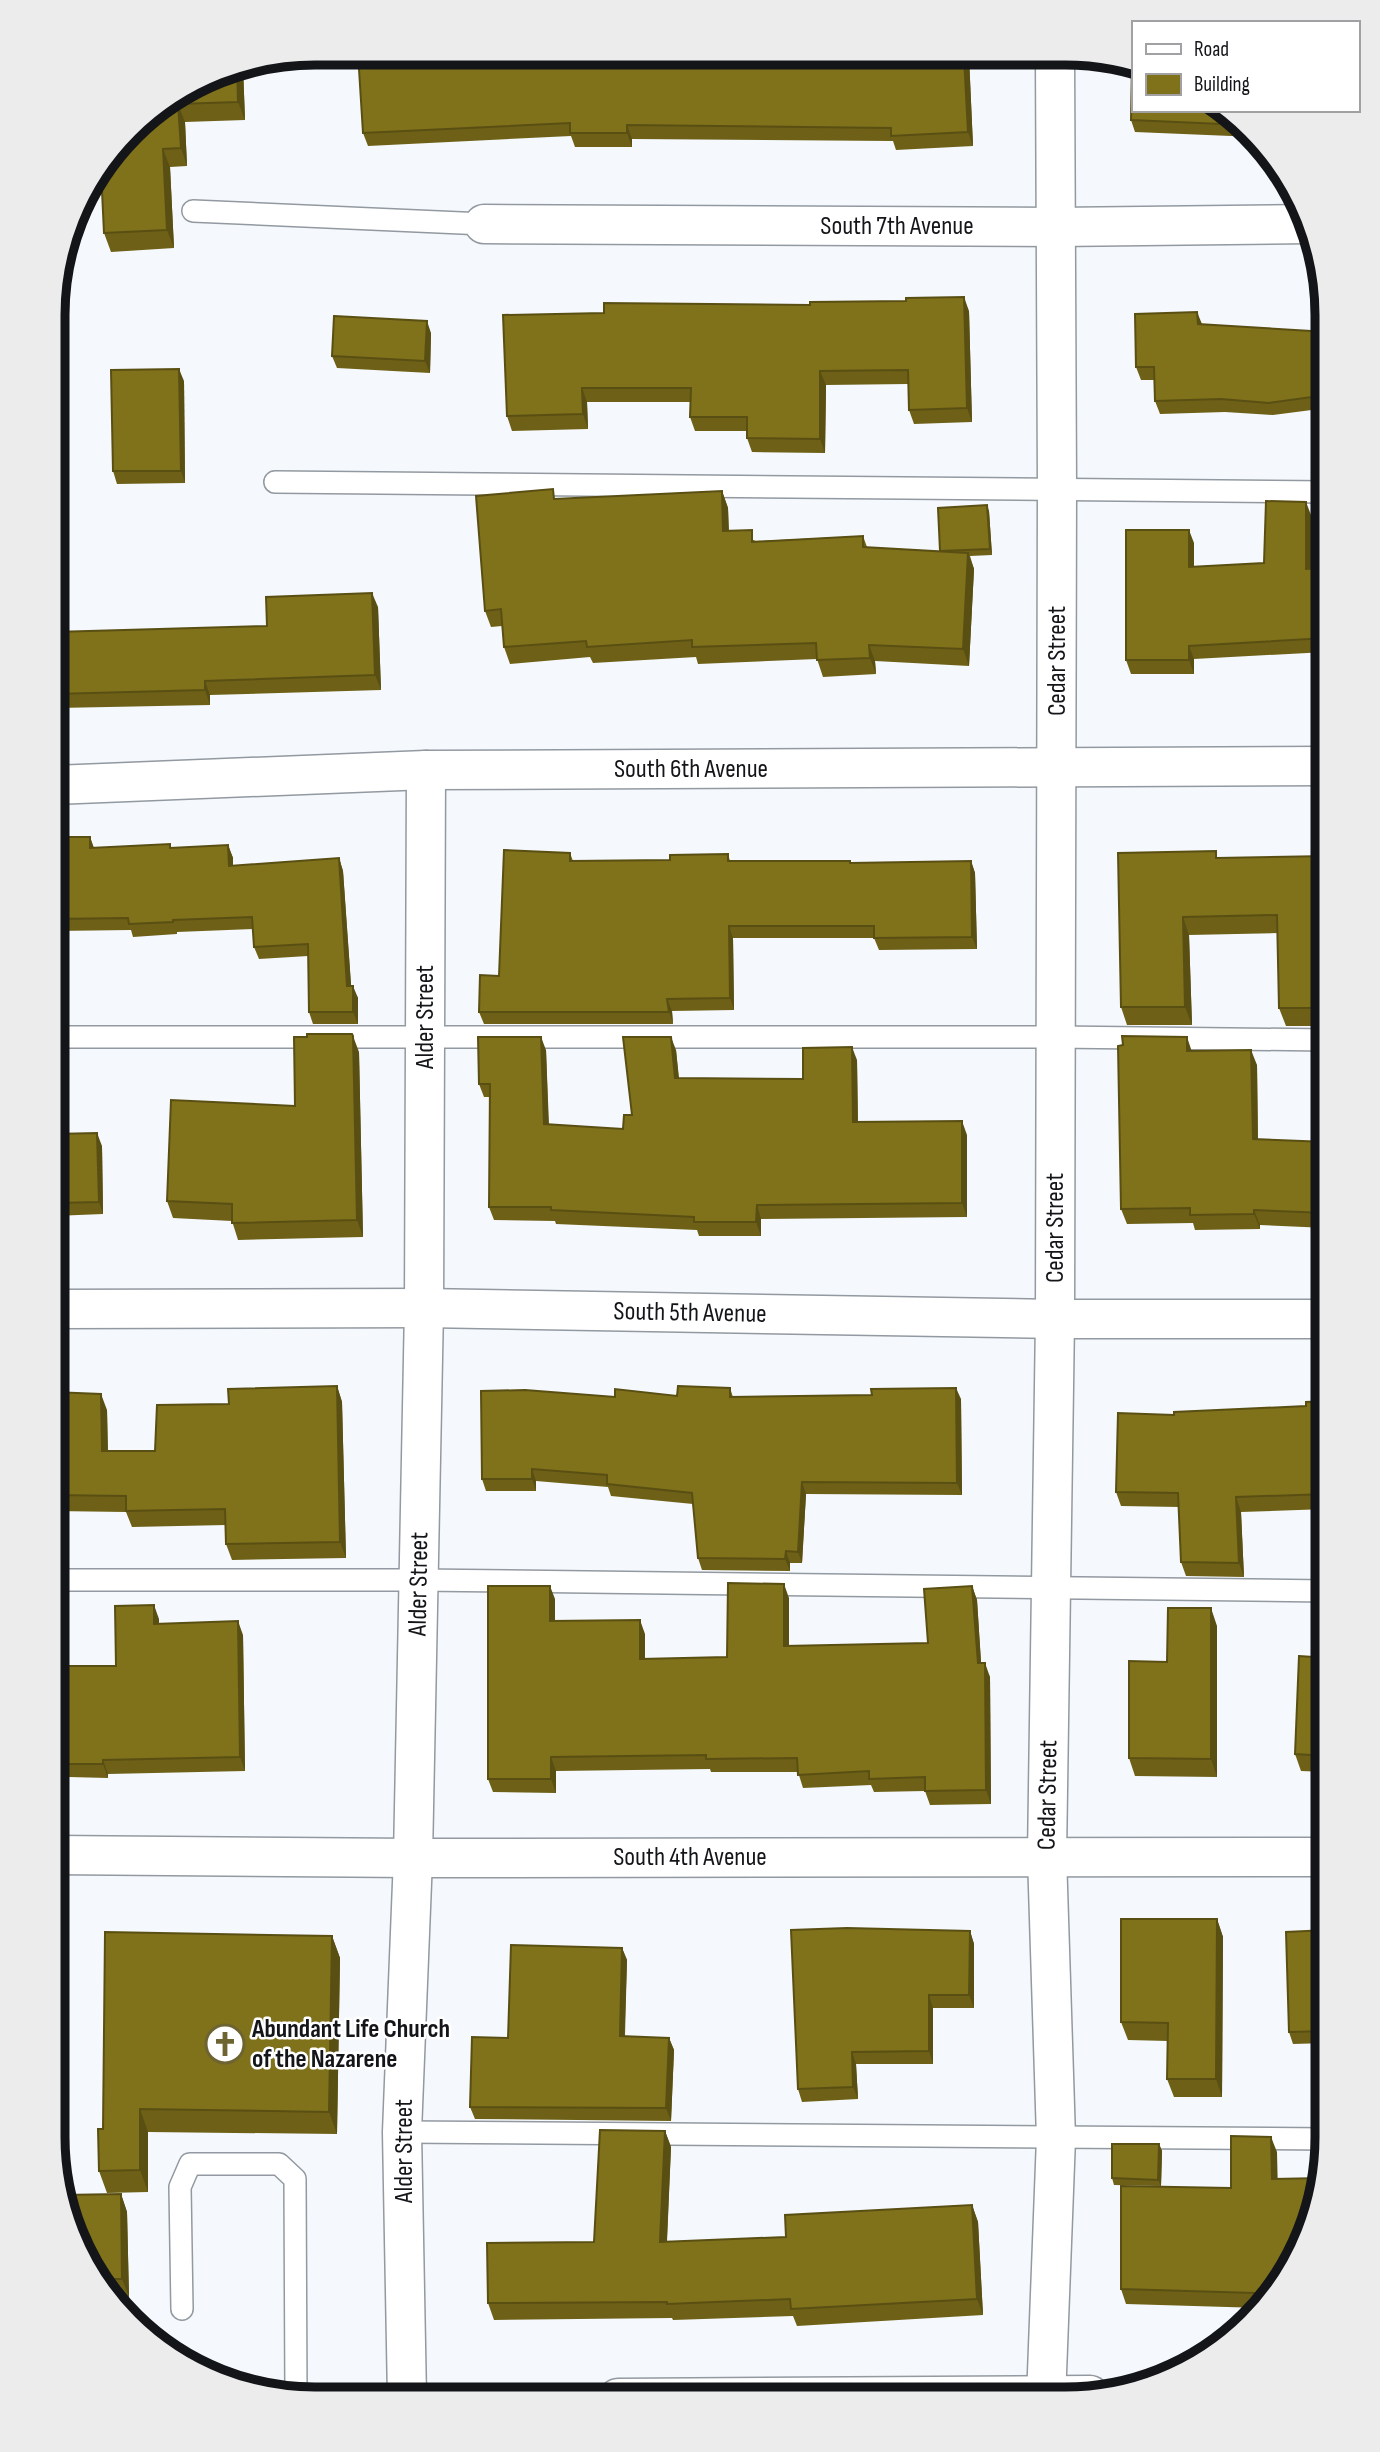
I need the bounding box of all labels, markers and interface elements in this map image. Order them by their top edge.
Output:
legend [1132,21,1359,112]
text: Road [1194,37,1229,62]
text: Building [1194,72,1250,97]
street label: South 7th Avenue [820,211,974,242]
street label: Cedar Street [1042,606,1073,716]
street label: South 6th Avenue [614,754,768,785]
street label: Alder Street [410,965,441,1070]
street label: Cedar Street [1040,1173,1071,1283]
street label: South 5th Avenue [613,1296,767,1330]
street label: Alder Street [403,1532,435,1637]
street label: Cedar Street [1032,1740,1064,1850]
street label: South 4th Avenue [613,1842,767,1873]
place label: Abundant Life Church of the Nazarene [251,2014,450,2075]
church icon: Abundant Life Church of the Nazarene [204,2023,246,2065]
street label: Alder Street [389,2099,420,2204]

